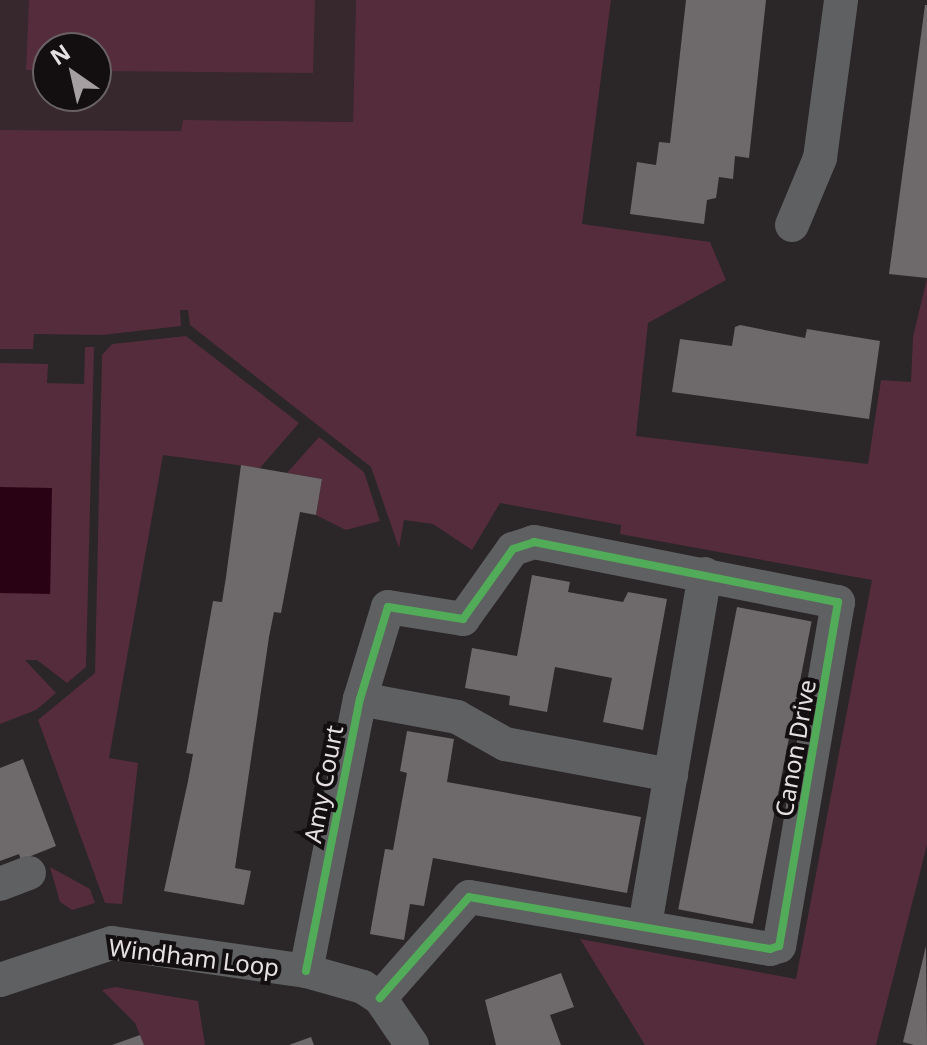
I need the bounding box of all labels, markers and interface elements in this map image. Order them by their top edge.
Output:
north arrow [32,32,112,112]
text: N [44,36,75,71]
street label: Canon Drive [769,677,821,819]
street label: Amy Court [297,723,349,845]
street label: Windham Loop [107,932,281,982]

